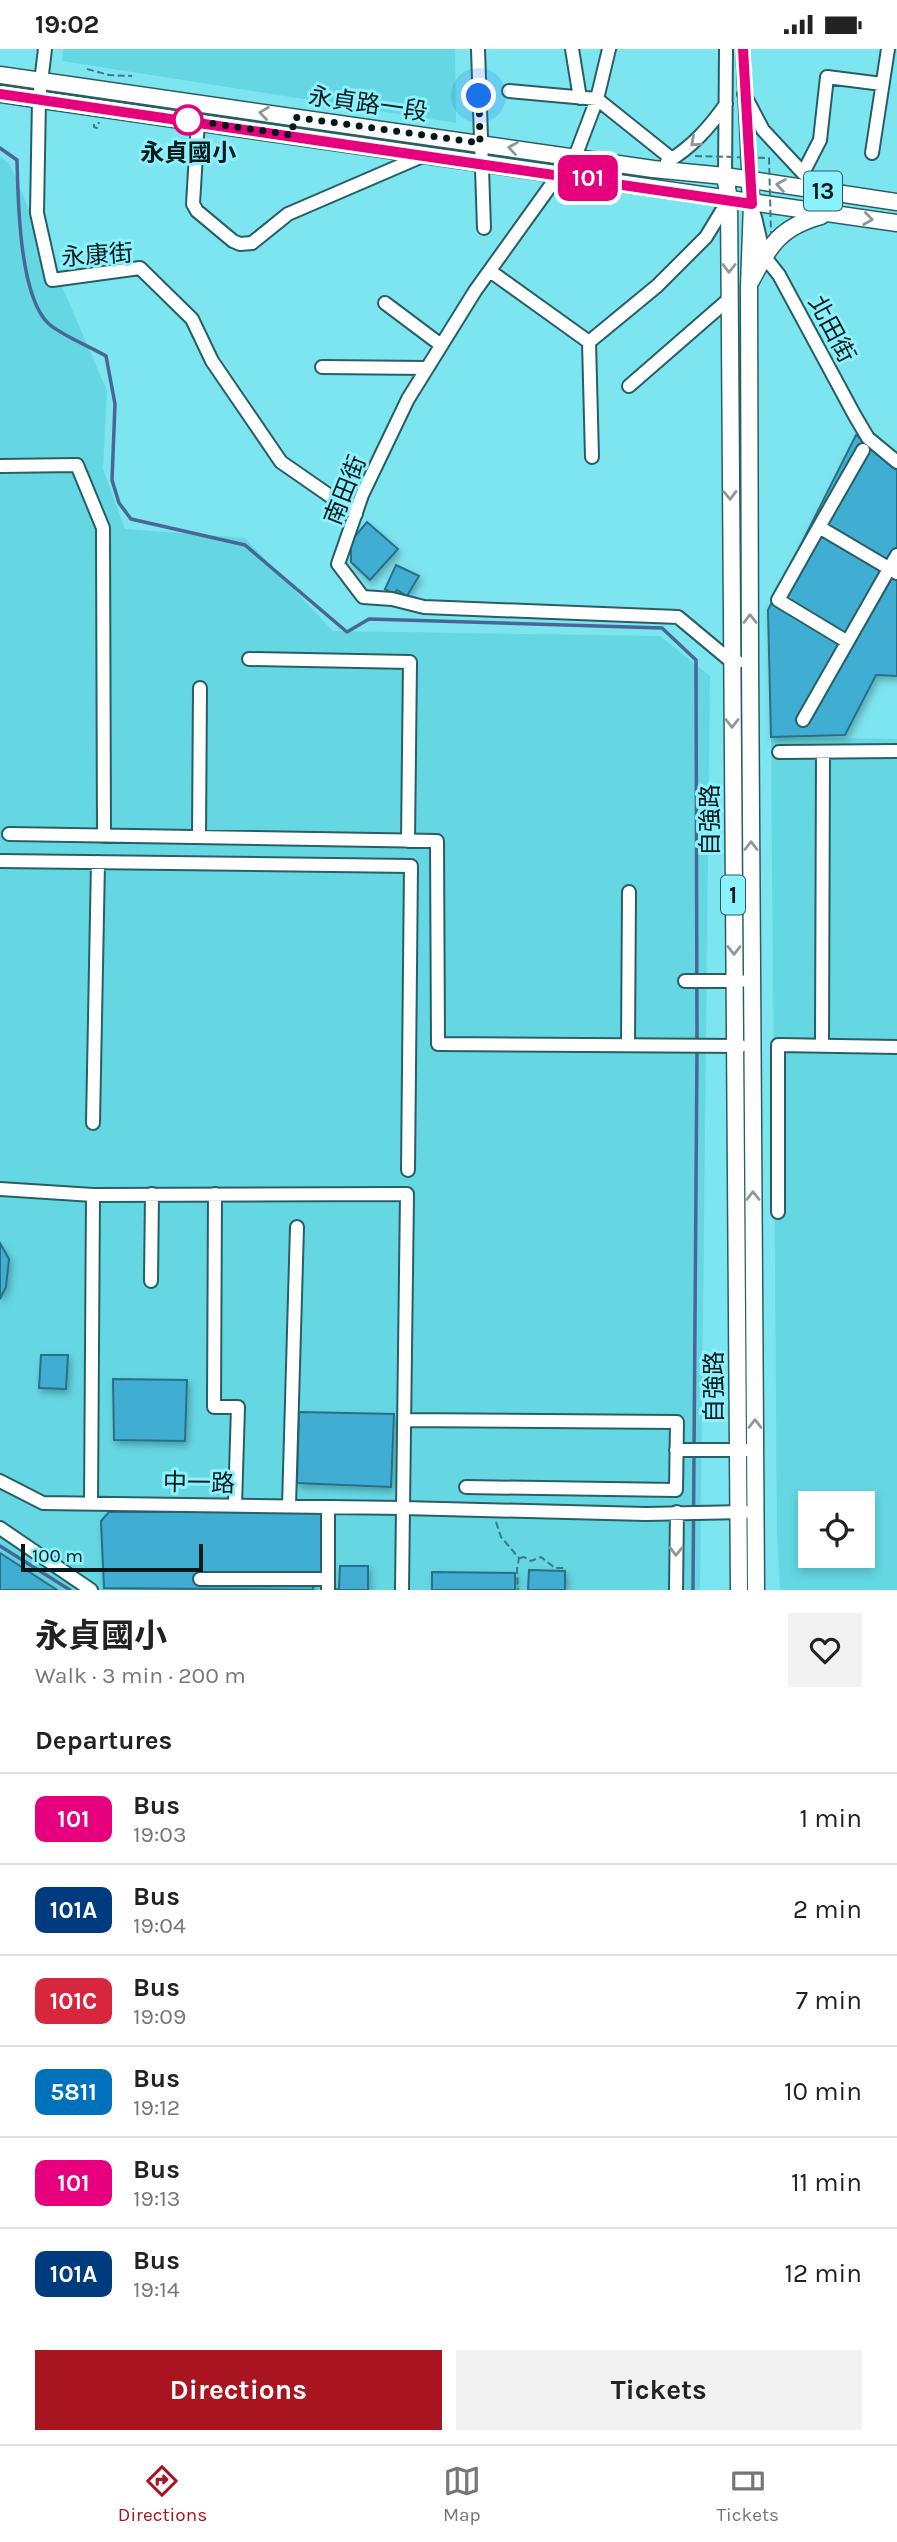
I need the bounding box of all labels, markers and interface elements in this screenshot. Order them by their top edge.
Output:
text: 19:02 [35,9,99,40]
your location [461,78,496,113]
street label: 永貞路一段 [307,82,429,126]
marker: 永貞國小 [173,105,203,135]
one-way arrow [258,106,270,121]
one-way arrow [690,134,703,146]
place label: 永貞國小 [140,139,236,167]
one-way arrow [507,141,519,156]
line badge: 101 [548,155,628,201]
text: 101 [572,164,604,192]
road number: 13 [804,171,842,211]
one-way arrow [775,178,787,193]
one-way arrow [862,211,874,226]
street label: 永康街 [60,239,134,271]
one-way arrow [721,263,737,273]
street label: 北田街 [803,291,861,367]
street label: 南田街 [319,451,371,529]
one-way arrow [723,490,738,501]
one-way arrow [742,613,758,624]
one-way arrow [724,718,740,728]
street label: 自強路 [696,784,724,856]
one-way arrow [743,841,759,851]
road number: 1 [721,875,745,915]
one-way arrow [726,945,741,956]
one-way arrow [745,1191,761,1201]
street label: 自強路 [700,1351,728,1423]
one-way arrow [747,1418,763,1429]
street label: 中一路 [163,1468,235,1498]
map controls [798,1491,875,1568]
button: locate [798,1491,875,1568]
scale bar [21,1541,203,1573]
text: 100 m [32,1545,83,1567]
one-way arrow [669,1546,684,1557]
button: heart [788,1613,862,1687]
text: 永貞國小 [35,1617,167,1655]
text: Walk · 3 min · 200 m [35,1662,246,1689]
text: Departures [35,1725,172,1756]
text: Bus [133,1790,180,1821]
text: 1 min [799,1803,862,1834]
text: 101 [57,1805,90,1833]
text: 19:03 [133,1821,186,1848]
text: Bus [133,1881,180,1912]
text: 2 min [793,1894,862,1925]
text: 101A [50,1896,97,1924]
text: 19:04 [133,1912,186,1939]
text: Bus [133,1972,180,2003]
text: 7 min [796,1985,862,2016]
text: 101C [50,1987,97,2015]
text: 19:09 [133,2003,186,2030]
text: Bus [133,2063,180,2094]
text: 10 min [784,2076,862,2107]
text: 5811 [50,2078,97,2106]
text: 19:12 [133,2094,180,2121]
text: Bus [133,2154,180,2185]
text: 11 min [791,2167,862,2198]
text: 101 [57,2169,90,2197]
text: 19:13 [133,2185,180,2212]
text: Bus [133,2245,180,2276]
text: 12 min [784,2258,862,2289]
text: 101A [50,2260,97,2288]
text: 19:14 [133,2276,180,2303]
button: Directions [35,2350,442,2430]
button: Tickets [456,2350,862,2430]
tab: Directions [118,2462,207,2526]
tab: Map [443,2462,481,2526]
tab: Tickets [717,2462,779,2526]

